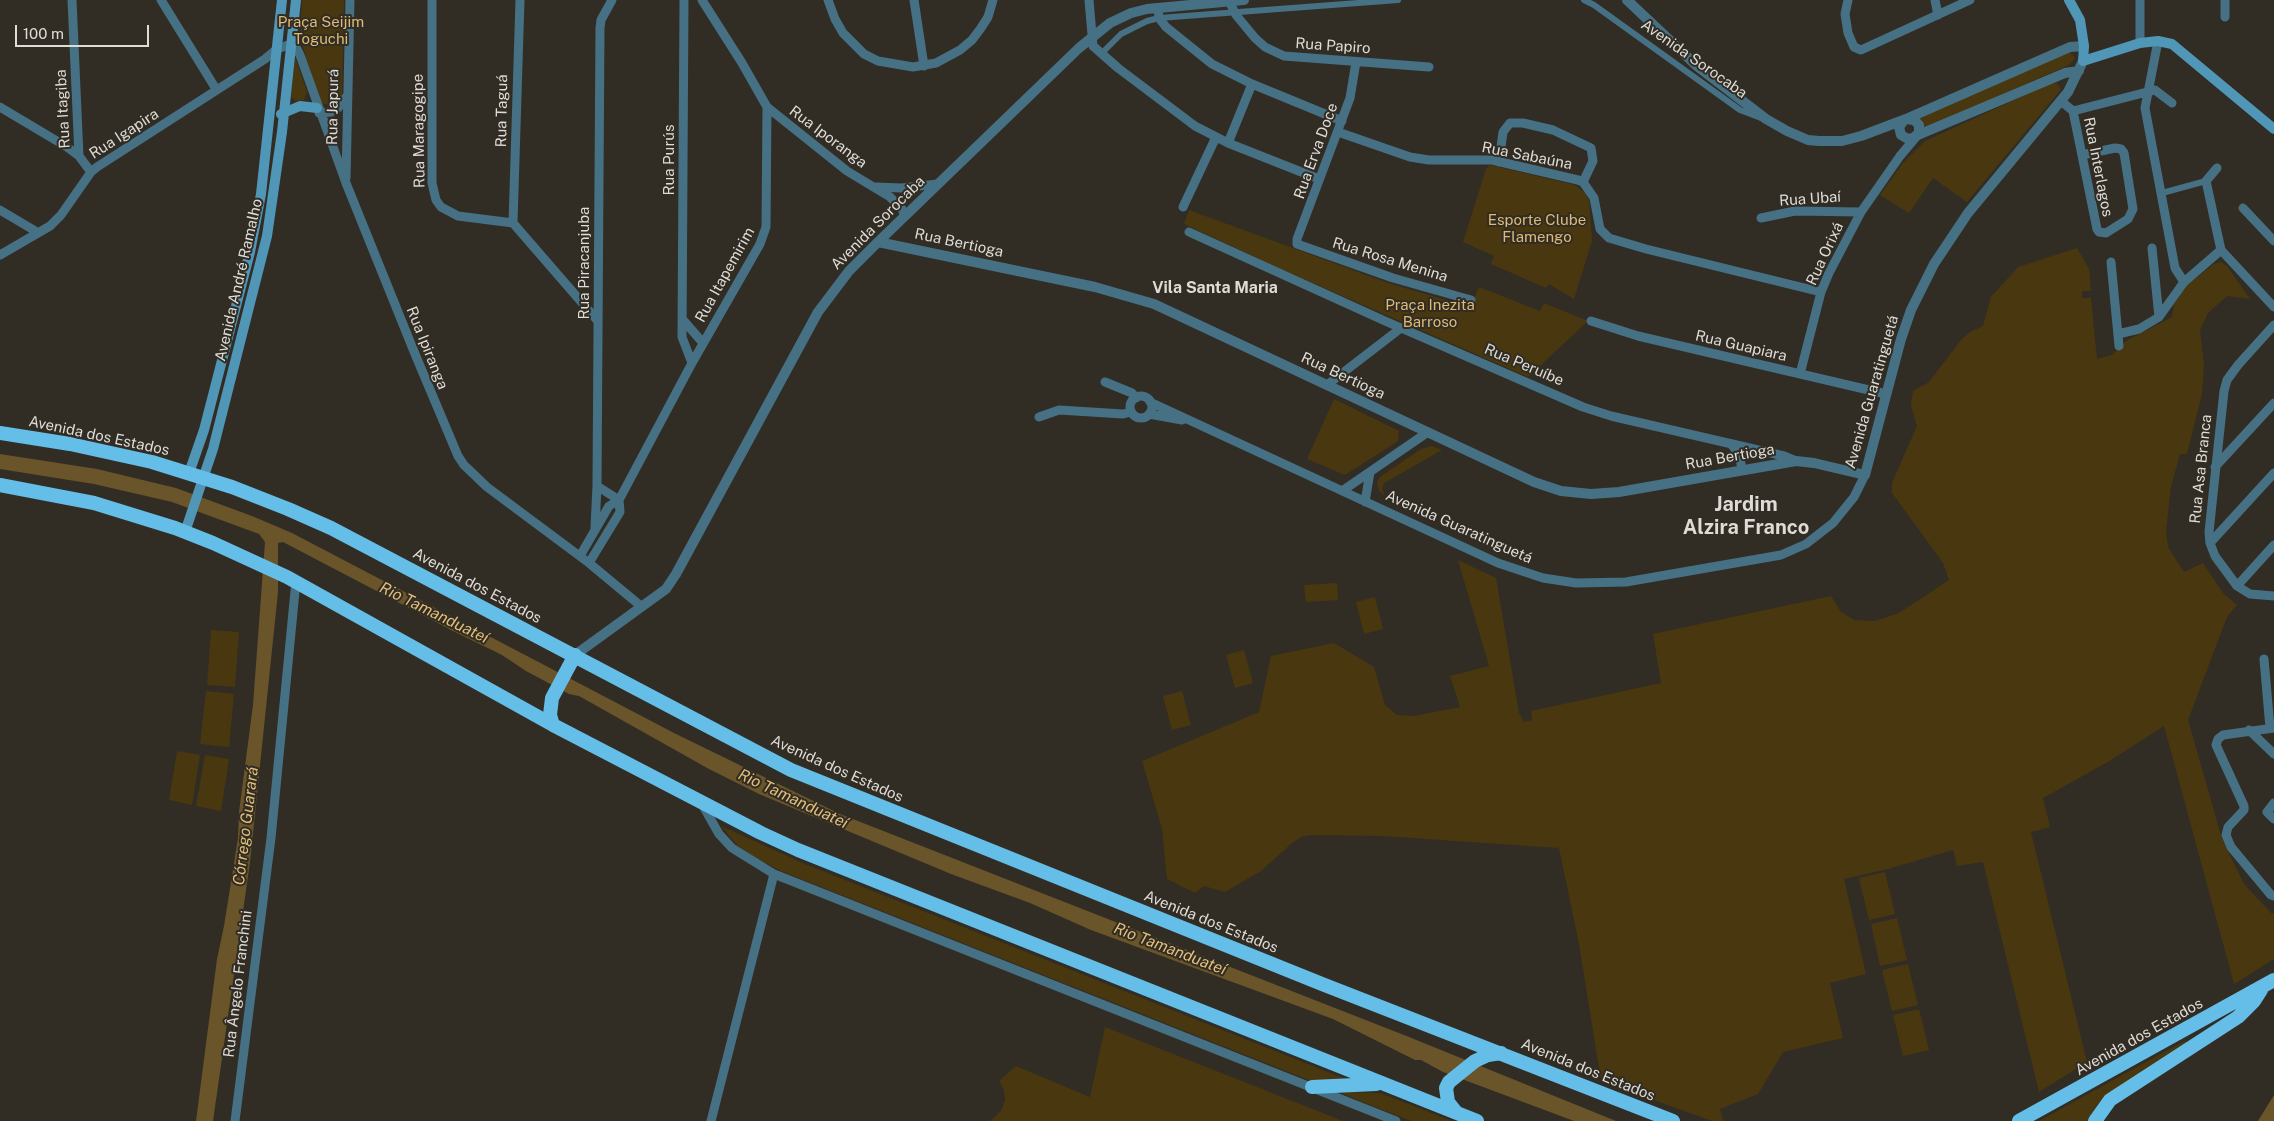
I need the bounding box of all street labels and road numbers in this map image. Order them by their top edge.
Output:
street label: Avenida Sorocaba [1638,16,1750,102]
street label: Rua Papiro [1295,34,1371,58]
street label: Rua Itagiba [52,69,74,149]
street label: Rua Japurá [323,69,343,145]
street label: Rua Maragogipe [409,74,429,188]
street label: Rua Taguá [492,74,512,148]
street label: Rua Erva Doce [1290,101,1342,201]
street label: Rua Iporanga [786,102,870,172]
street label: Rua Igapira [86,105,162,163]
street label: Rua Interlagos [2080,116,2116,218]
street label: Rua Purús [660,124,678,196]
street label: Rua Sabaúna [1480,138,1574,174]
street label: Avenida Sorocaba [827,172,929,274]
street label: Rua Ubaí [1778,188,1842,210]
street label: Avenida André Ramalho [212,197,266,363]
street label: Rua Piracanjuba [575,207,593,319]
street label: Rua Orixá [1803,220,1847,288]
street label: Rua Itapemirim [691,224,759,326]
street label: Rua Bertioga [913,225,1005,261]
street label: Rua Rosa Menina [1330,234,1450,286]
street label: Rua Ipiranga [402,304,452,392]
street label: Avenida Guaratinguetá [1841,313,1903,471]
street label: Rua Guapiara [1693,327,1789,365]
street label: Rua Peruíbe [1482,340,1566,390]
street label: Rua Bertioga [1298,349,1388,403]
street label: Avenida dos Estados [27,412,171,460]
street label: Rua Asa Branca [2186,414,2216,524]
street label: Rua Bertioga [1684,440,1776,474]
street label: Avenida Guaratinguetá [1383,486,1535,568]
street label: Avenida dos Estados [410,544,544,628]
street label: Avenida dos Estados [768,732,906,806]
street label: Avenida dos Estados [1141,887,1281,957]
street label: Rua Ângelo Franchini [220,909,256,1059]
street label: Avenida dos Estados [2072,994,2206,1080]
street label: Avenida dos Estados [1518,1035,1658,1105]

